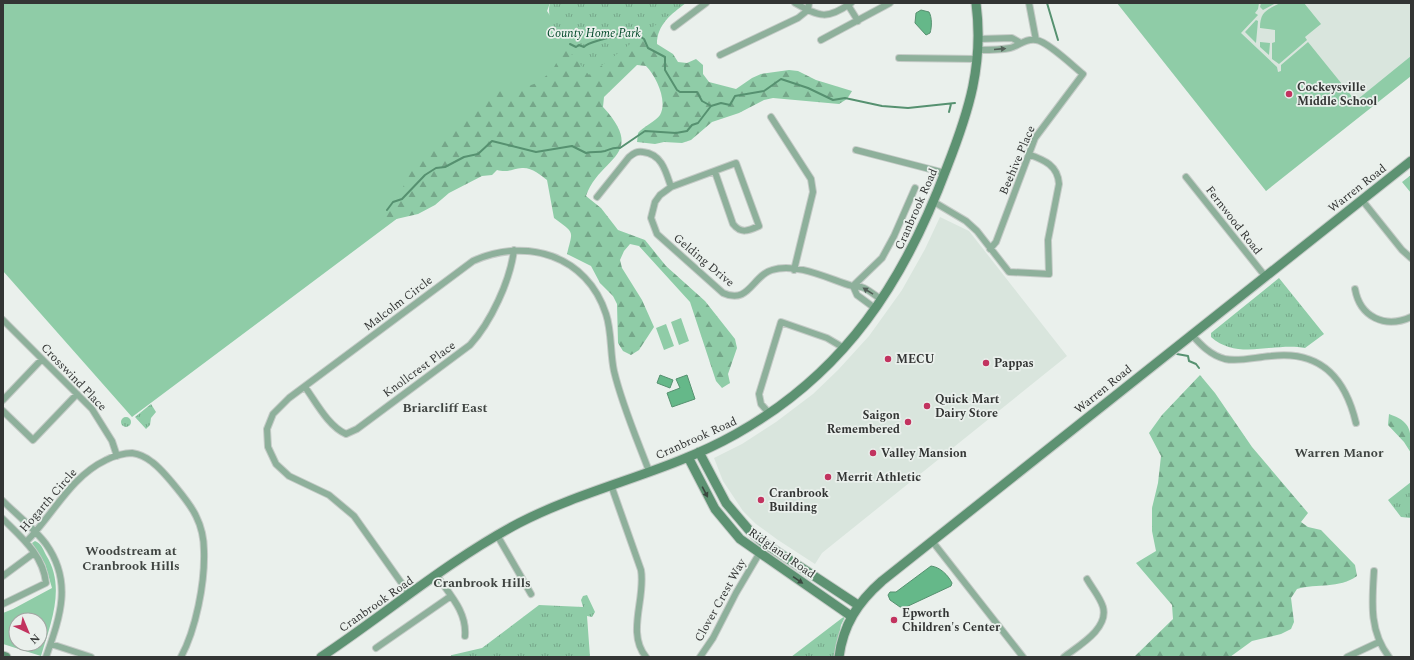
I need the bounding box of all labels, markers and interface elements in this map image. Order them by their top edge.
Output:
park label: County Home Park [547,24,641,43]
one-way arrow [994,46,1006,52]
place label: Cockeysville Middle School [1297,78,1377,111]
marker: Cockeysville Middle School [1284,89,1294,99]
street label: Beehive Place [994,122,1041,198]
street label: Warren Road [1324,159,1391,217]
street label: Cranbrook Road [890,165,943,253]
street label: Fernwood Road [1200,182,1267,259]
street label: Gelding Drive [669,229,739,292]
street label: Malcolm Circle [360,271,437,336]
one-way arrow [863,287,873,295]
street label: Knollcrest Place [379,336,460,402]
street label: Crosswind Place [36,339,111,416]
place label: MECU [896,350,935,369]
marker: MECU [883,354,893,364]
place label: Pappas [994,354,1034,373]
marker: Pappas [981,358,991,368]
street label: Warren Road [1070,360,1137,419]
place label: Quick Mart Dairy Store [935,390,1000,423]
district label: Briarcliff East [402,398,488,418]
marker: Quick Mart Dairy Store [922,401,932,411]
place label: Saigon Remembered [827,406,901,439]
street label: Cranbrook Road [652,412,740,465]
marker: Saigon Remembered [903,417,913,427]
district label: Warren Manor [1295,443,1384,463]
place label: Valley Mansion [881,444,967,463]
marker: Valley Mansion [868,448,878,458]
street label: Hogarth Circle [15,464,82,537]
place label: Merrit Athletic [836,468,921,487]
marker: Merrit Athletic [823,472,833,482]
place label: Cranbrook Building [769,484,830,517]
one-way arrow [702,486,708,498]
marker: Cranbrook Building [756,495,766,505]
street label: Ridgland Road [744,523,819,584]
district label: Woodstream at Cranbrook Hills [82,541,180,576]
street label: Clover Crest Way [690,554,752,645]
street label: Cranbrook Road [335,571,418,637]
district label: Cranbrook Hills [433,573,531,593]
one-way arrow [793,576,803,584]
place label: Epworth Children's Center [902,604,1001,637]
north arrow [8,612,48,652]
marker: Epworth Children's Center [889,615,899,625]
text: N [25,630,44,648]

